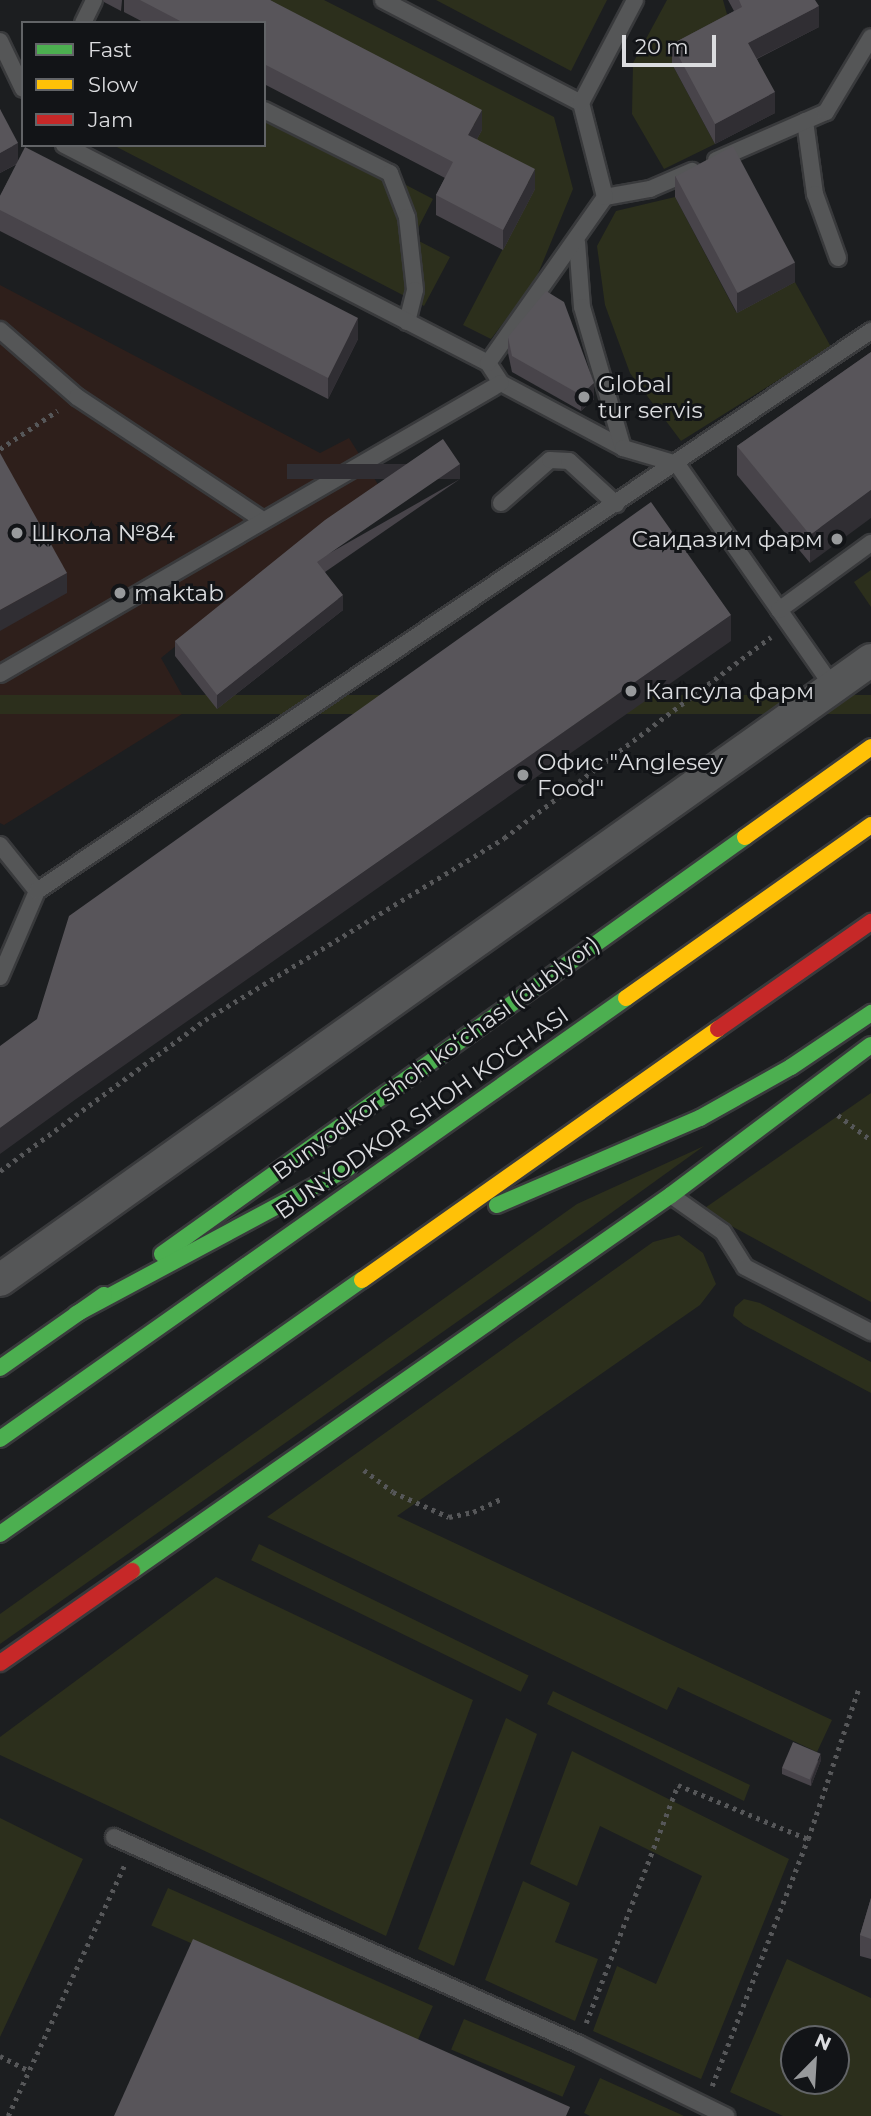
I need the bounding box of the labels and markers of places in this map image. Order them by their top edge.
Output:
place label: Global tur servis [598,370,703,424]
marker: Global tur servis [576,389,592,405]
place label: Школа №84 [31,519,175,547]
marker: Школа №84 [9,525,25,541]
place label: Саидазим фарм [631,525,823,553]
marker: Саидазим фарм [829,531,845,547]
place label: maktab [134,579,224,607]
marker: maktab [112,585,128,601]
place label: Капсула фарм [645,677,814,705]
marker: Капсула фарм [623,683,639,699]
place label: Офис "Anglesey Food" [537,748,722,802]
marker: Офис "Anglesey Food" [515,767,531,783]

